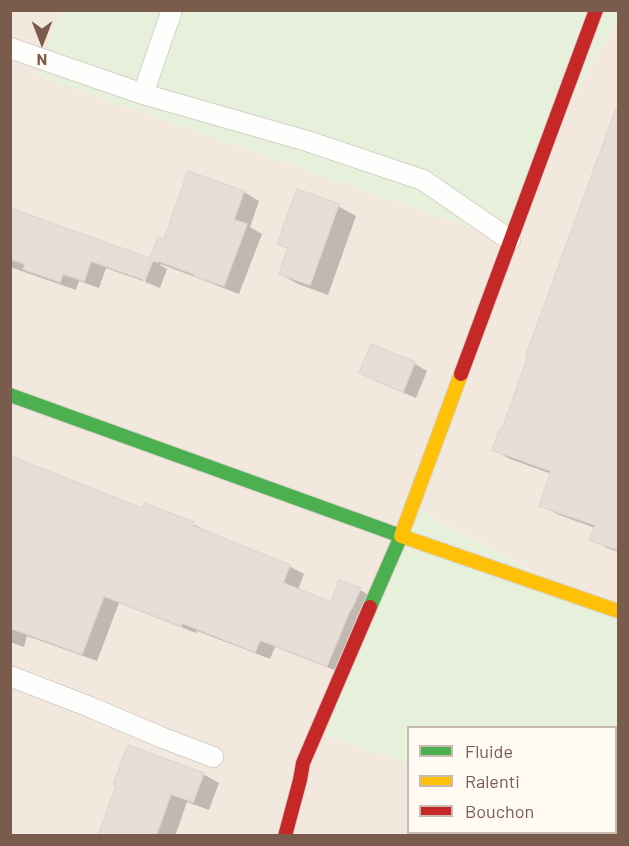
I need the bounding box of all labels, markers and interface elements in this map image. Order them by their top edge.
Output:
north arrow [12,12,72,72]
text: N [37,51,47,70]
legend [407,726,617,834]
text: Fluide [465,740,513,762]
text: Ralenti [465,770,520,792]
text: Bouchon [465,800,534,822]

